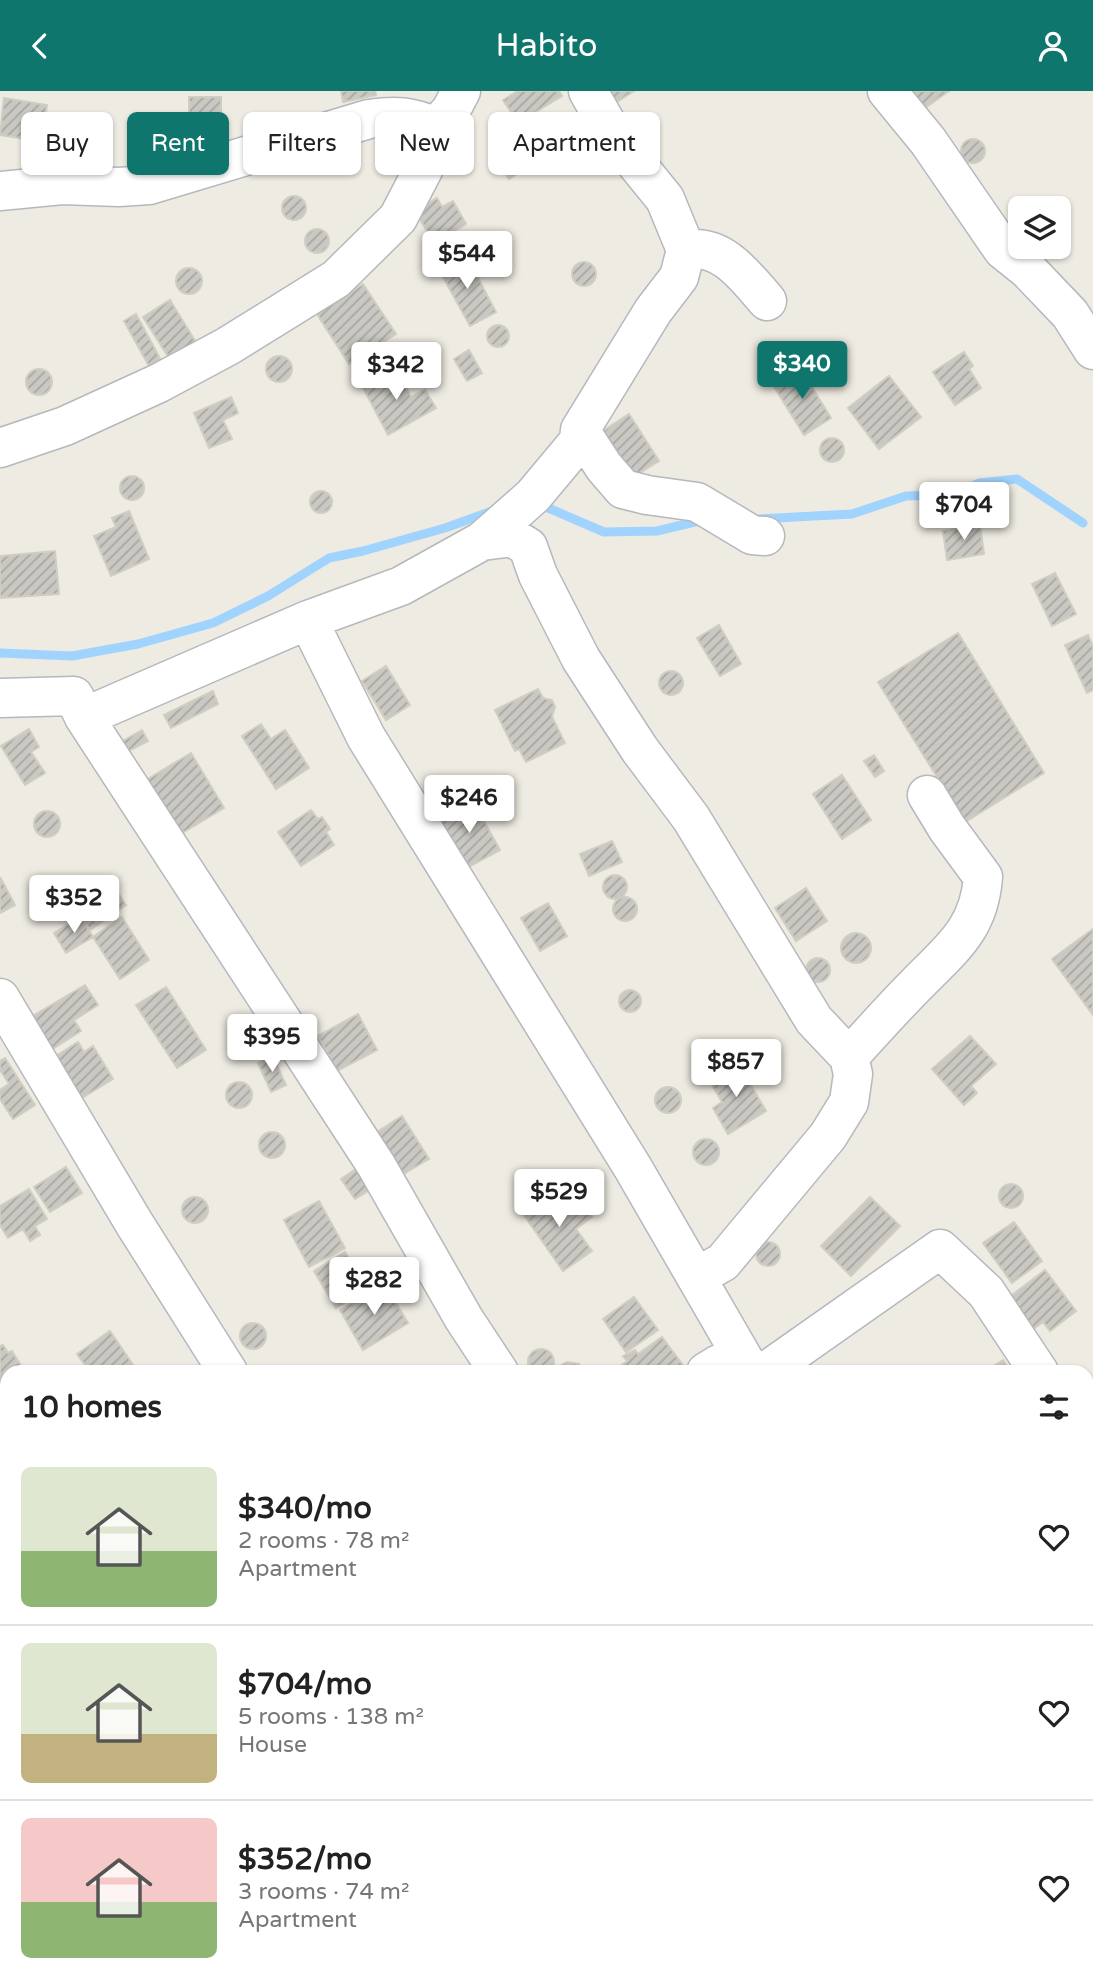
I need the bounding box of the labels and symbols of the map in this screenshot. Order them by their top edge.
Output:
pin: $544 [426,231,508,291]
pin: $340 [761,341,843,401]
pin: $342 [355,343,437,402]
pin: $704 [923,483,1005,542]
pin: $246 [428,775,510,835]
pin: $352 [33,875,115,935]
pin: $395 [231,1014,313,1074]
pin: $857 [695,1039,777,1099]
pin: $529 [518,1169,600,1229]
pin: $282 [333,1257,415,1317]

